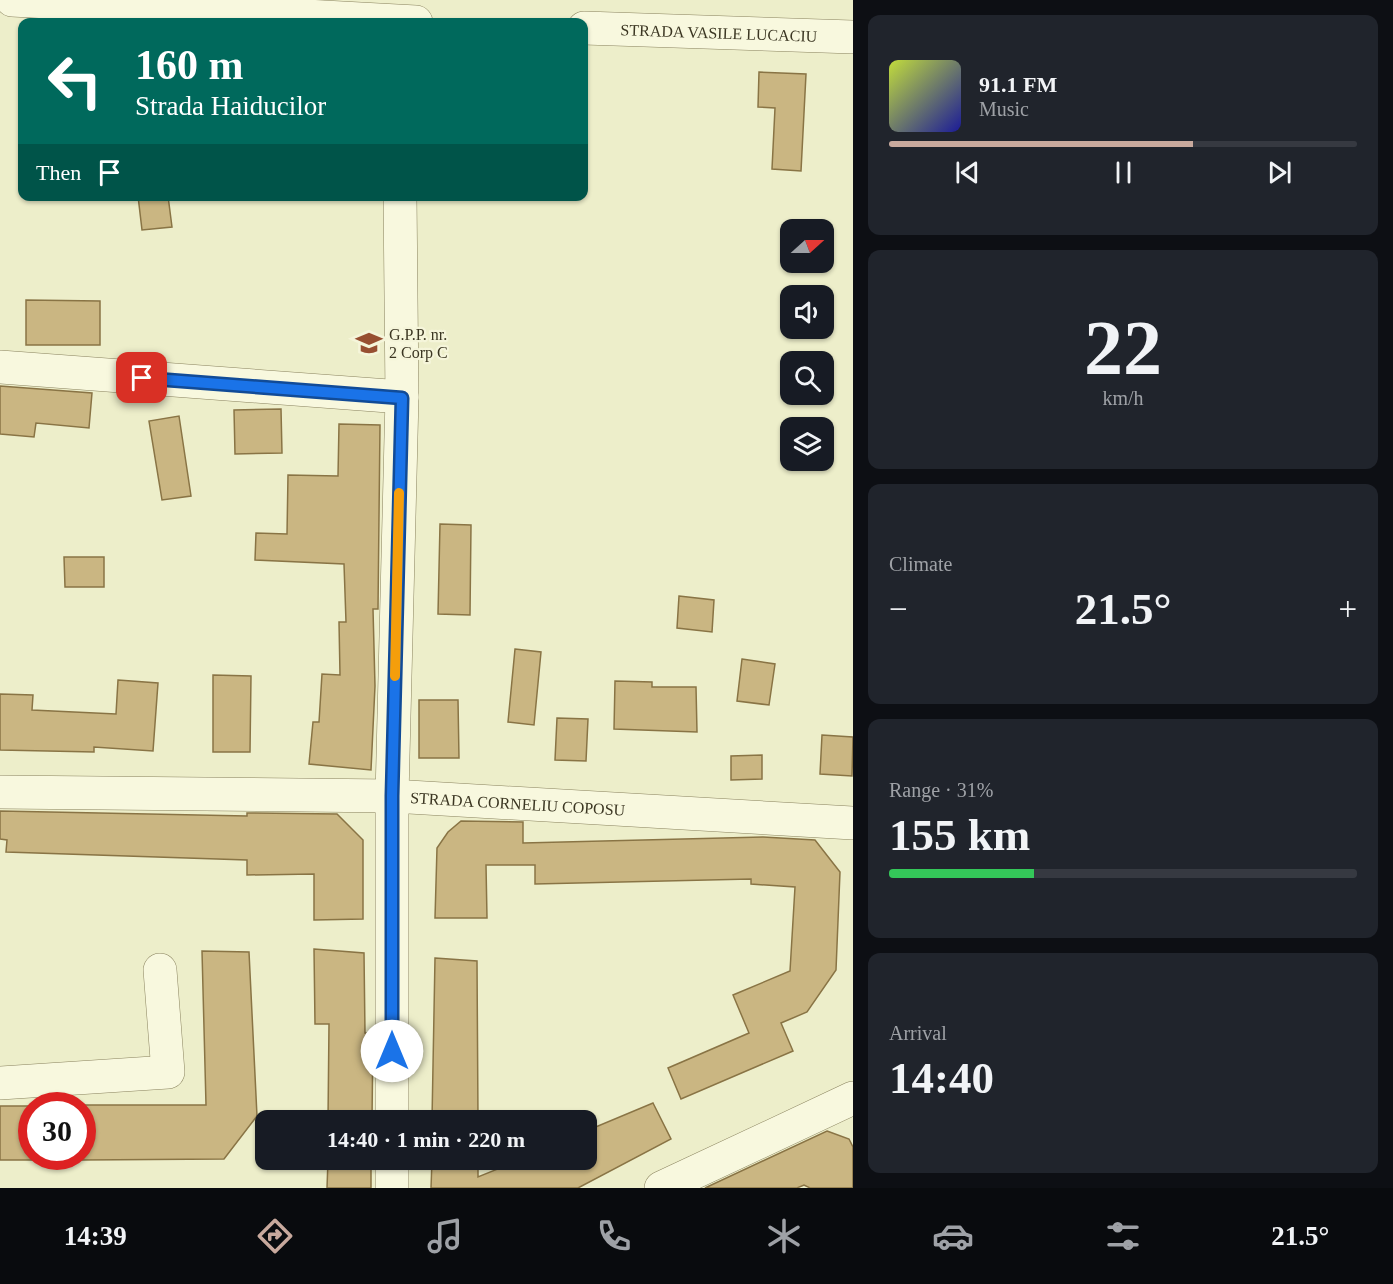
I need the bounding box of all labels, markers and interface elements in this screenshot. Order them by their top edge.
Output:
street label: STRADA VASILE LUCACIU [620,21,818,45]
icon: left [36,42,114,120]
text: 160 m [135,42,244,88]
text: 91.1 FM [979,72,1057,97]
text: Strada Haiducilor [135,91,326,121]
text: Music [979,98,1029,120]
icon: arrive [93,156,126,189]
icon: previous [951,156,984,189]
icon: pause [1107,156,1140,189]
icon: next [1263,156,1296,189]
text: Then [36,160,81,185]
north arrow [780,219,834,273]
map controls [780,219,834,471]
button: sound [780,285,834,339]
text: 22 [1084,304,1162,391]
place label: G.P.P. nr. 2 Corp C [389,326,448,362]
school or university icon: G.P.P. nr. 2 Corp C [354,328,384,358]
button: search [780,351,834,405]
pin [116,352,167,403]
icon: arrive [125,361,158,394]
text: km/h [1102,387,1144,409]
button: layers [780,417,834,471]
text: Climate [889,553,952,575]
text: 21.5° [1075,584,1171,634]
text: − [889,591,908,627]
text: + [1338,591,1357,627]
text: Range · 31% [889,779,993,801]
street label: STRADA CORNELIU COPOSU [410,789,626,819]
text: 155 km [889,810,1030,860]
position arrow [360,1019,424,1083]
text: Arrival [889,1022,947,1044]
text: 14:40 [889,1053,994,1103]
speed limit sign: 30 [18,1092,96,1170]
text: 14:40 · 1 min · 220 m [327,1127,525,1152]
icon: directions [254,1215,296,1257]
icon: music [424,1215,466,1257]
icon: phone [593,1215,635,1257]
icon: climate [763,1215,805,1257]
icon: car [932,1215,974,1257]
icon: filters [1102,1215,1144,1257]
text: 14:39 [64,1221,127,1251]
text: 21.5° [1271,1221,1329,1251]

